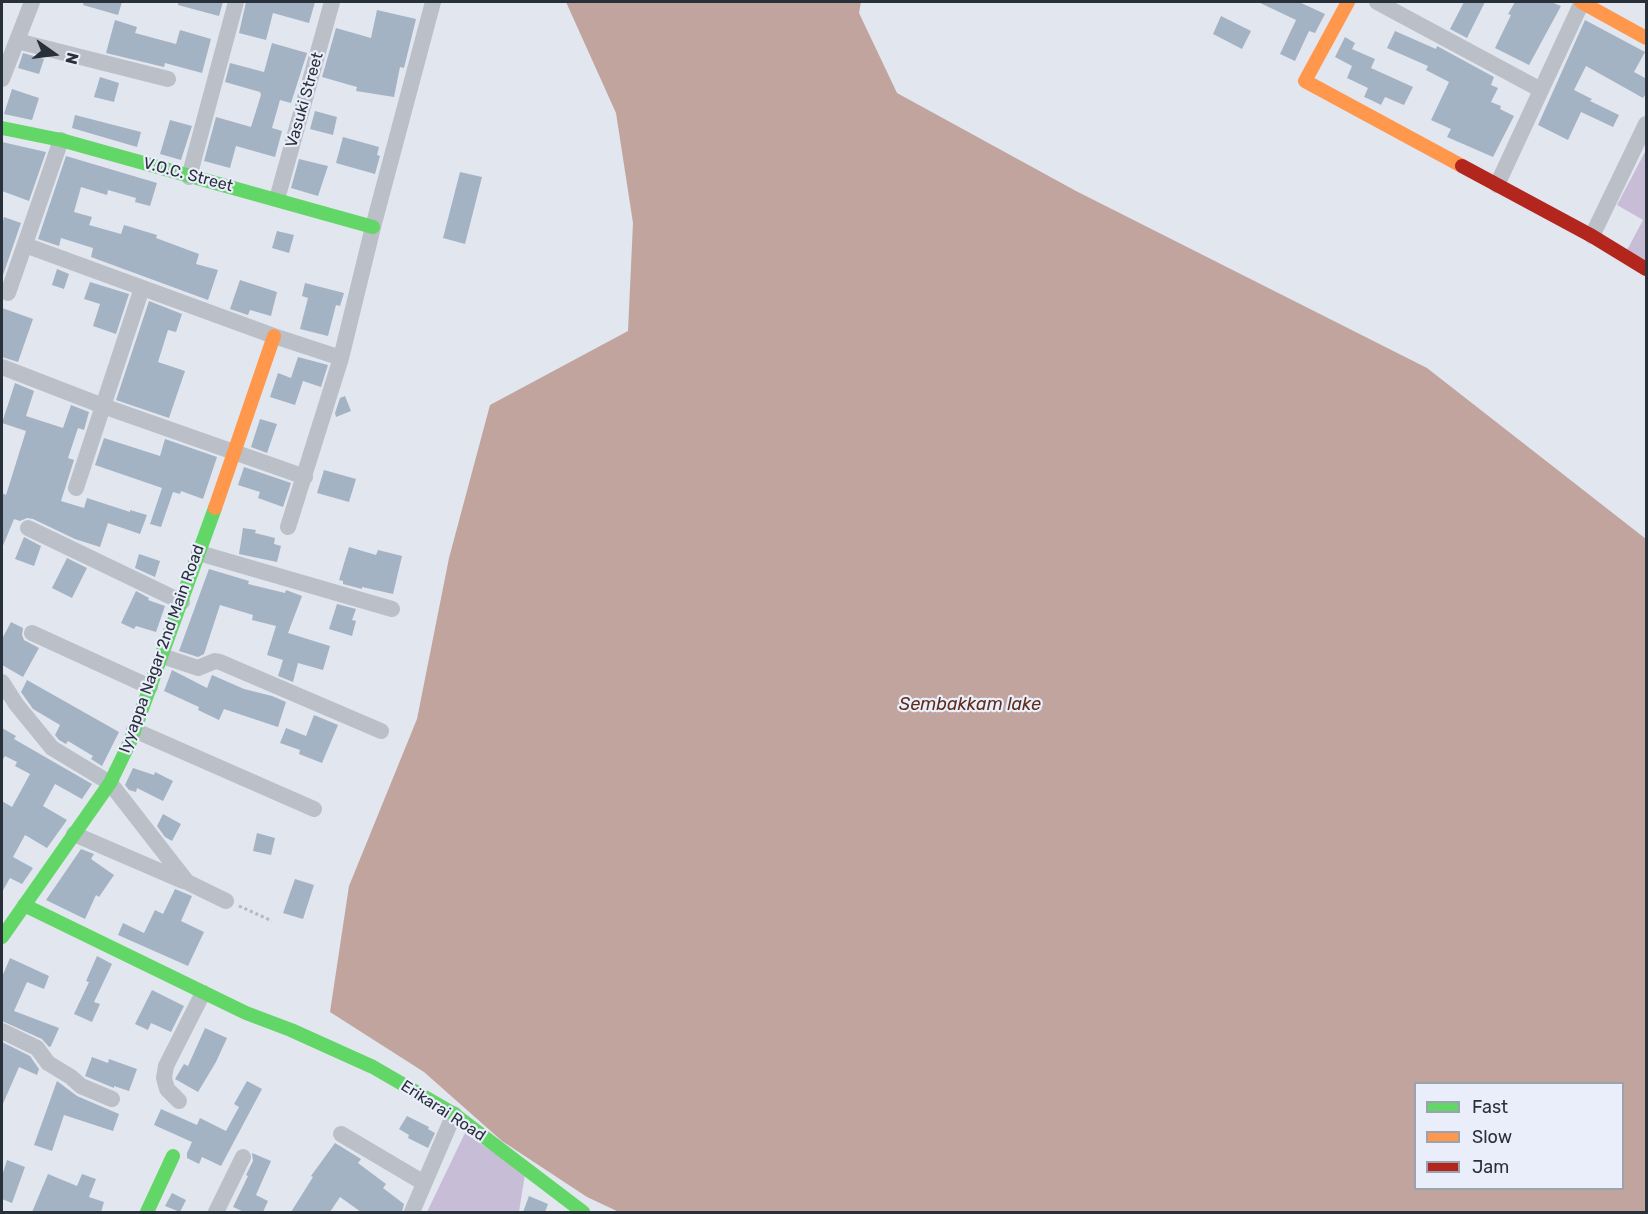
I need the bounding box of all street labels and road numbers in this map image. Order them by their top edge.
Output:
street label: Vasuki Street [282,50,328,150]
street label: V.O.C. Street [141,154,235,196]
street label: Iyyappa Nagar 2nd Main Road [115,542,209,756]
street label: Erikarai Road [397,1077,489,1145]

